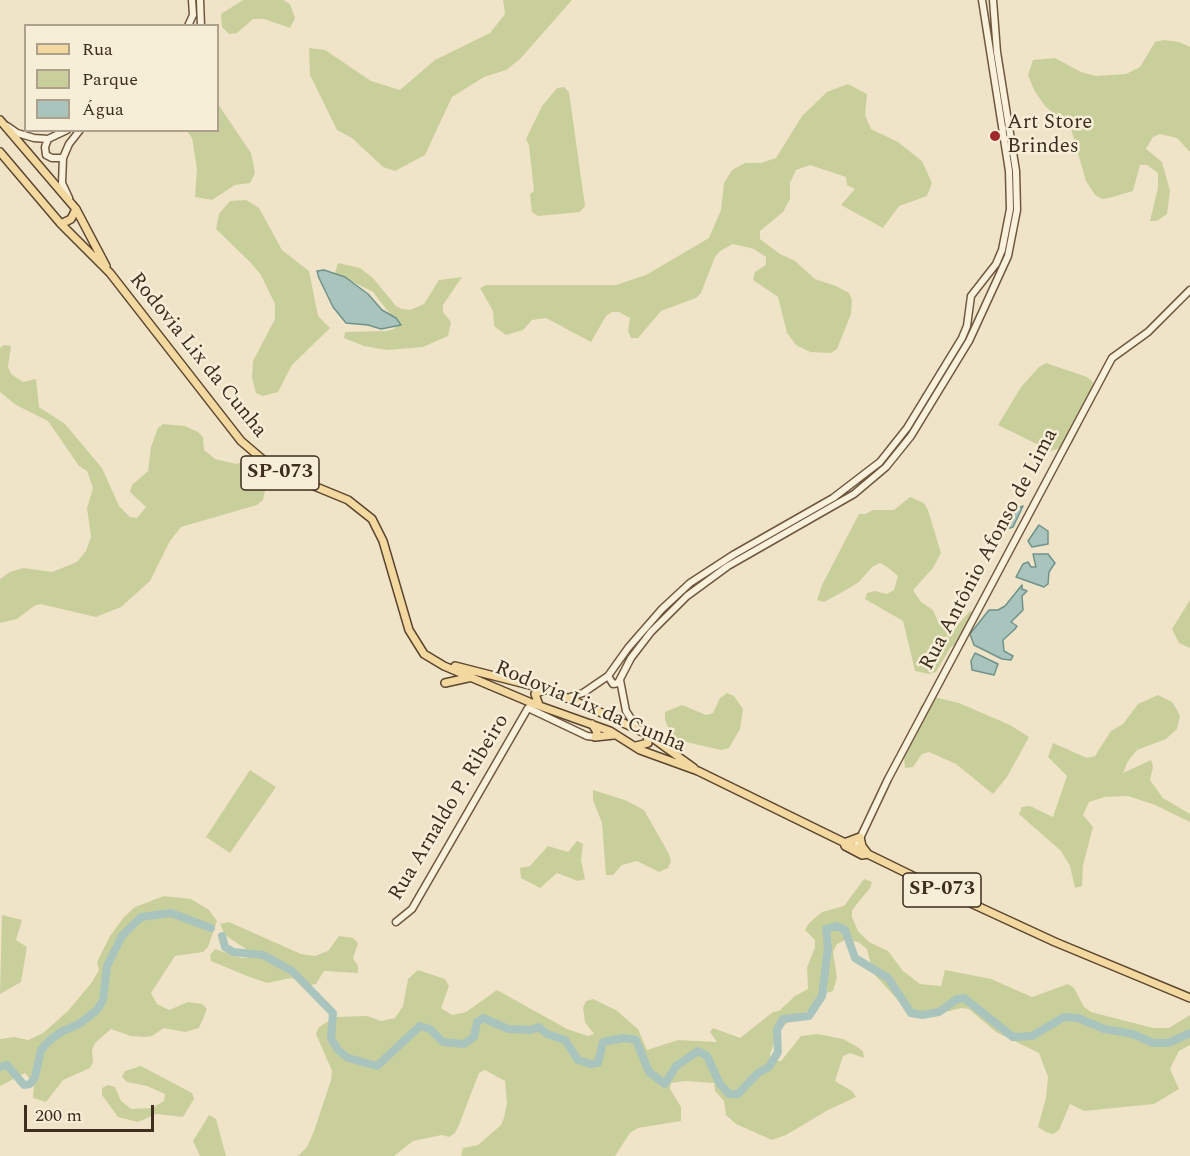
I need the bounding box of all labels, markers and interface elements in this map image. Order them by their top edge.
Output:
legend [24,24,219,132]
text: Rua [82,36,113,63]
text: Parque [82,66,138,93]
text: Água [82,96,124,123]
place label: Art Store Brindes [1007,111,1092,161]
marker: Art Store Brindes [988,129,1002,143]
street label: Rodovia Lix da Cunha [123,268,271,444]
street label: Rua Antônio Afonso de Lima [915,425,1065,675]
road number: SP-073 [241,456,319,490]
street label: Rodovia Lix da Cunha [491,656,689,760]
street label: Rua Arnaldo P. Ribeiro [384,710,516,906]
road number: SP-073 [903,873,981,907]
scale bar [27,1093,158,1131]
text: 200 m [35,1102,82,1129]

